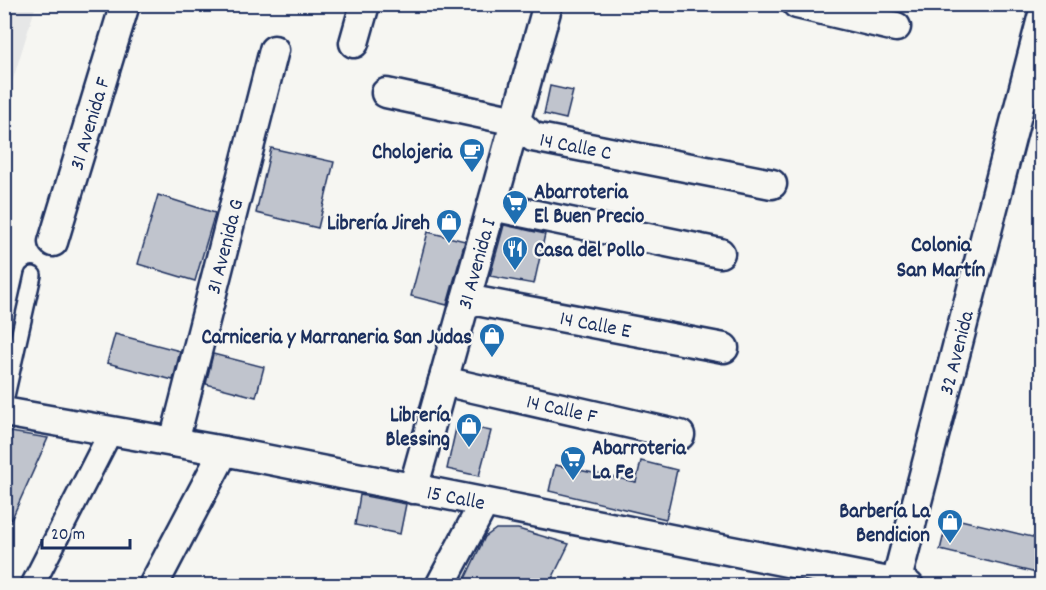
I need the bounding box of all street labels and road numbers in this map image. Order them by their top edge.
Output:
street label: 31 Avenida F [64,73,120,174]
street label: 14 Calle C [537,127,614,170]
street label: 31 Avenida G [200,196,253,298]
street label: 31 Avenida I [452,215,506,313]
street label: 14 Calle E [557,305,634,348]
street label: 32 Avenida [933,307,984,399]
street label: 14 Calle F [523,388,600,434]
street label: 15 Calle [424,479,487,520]

